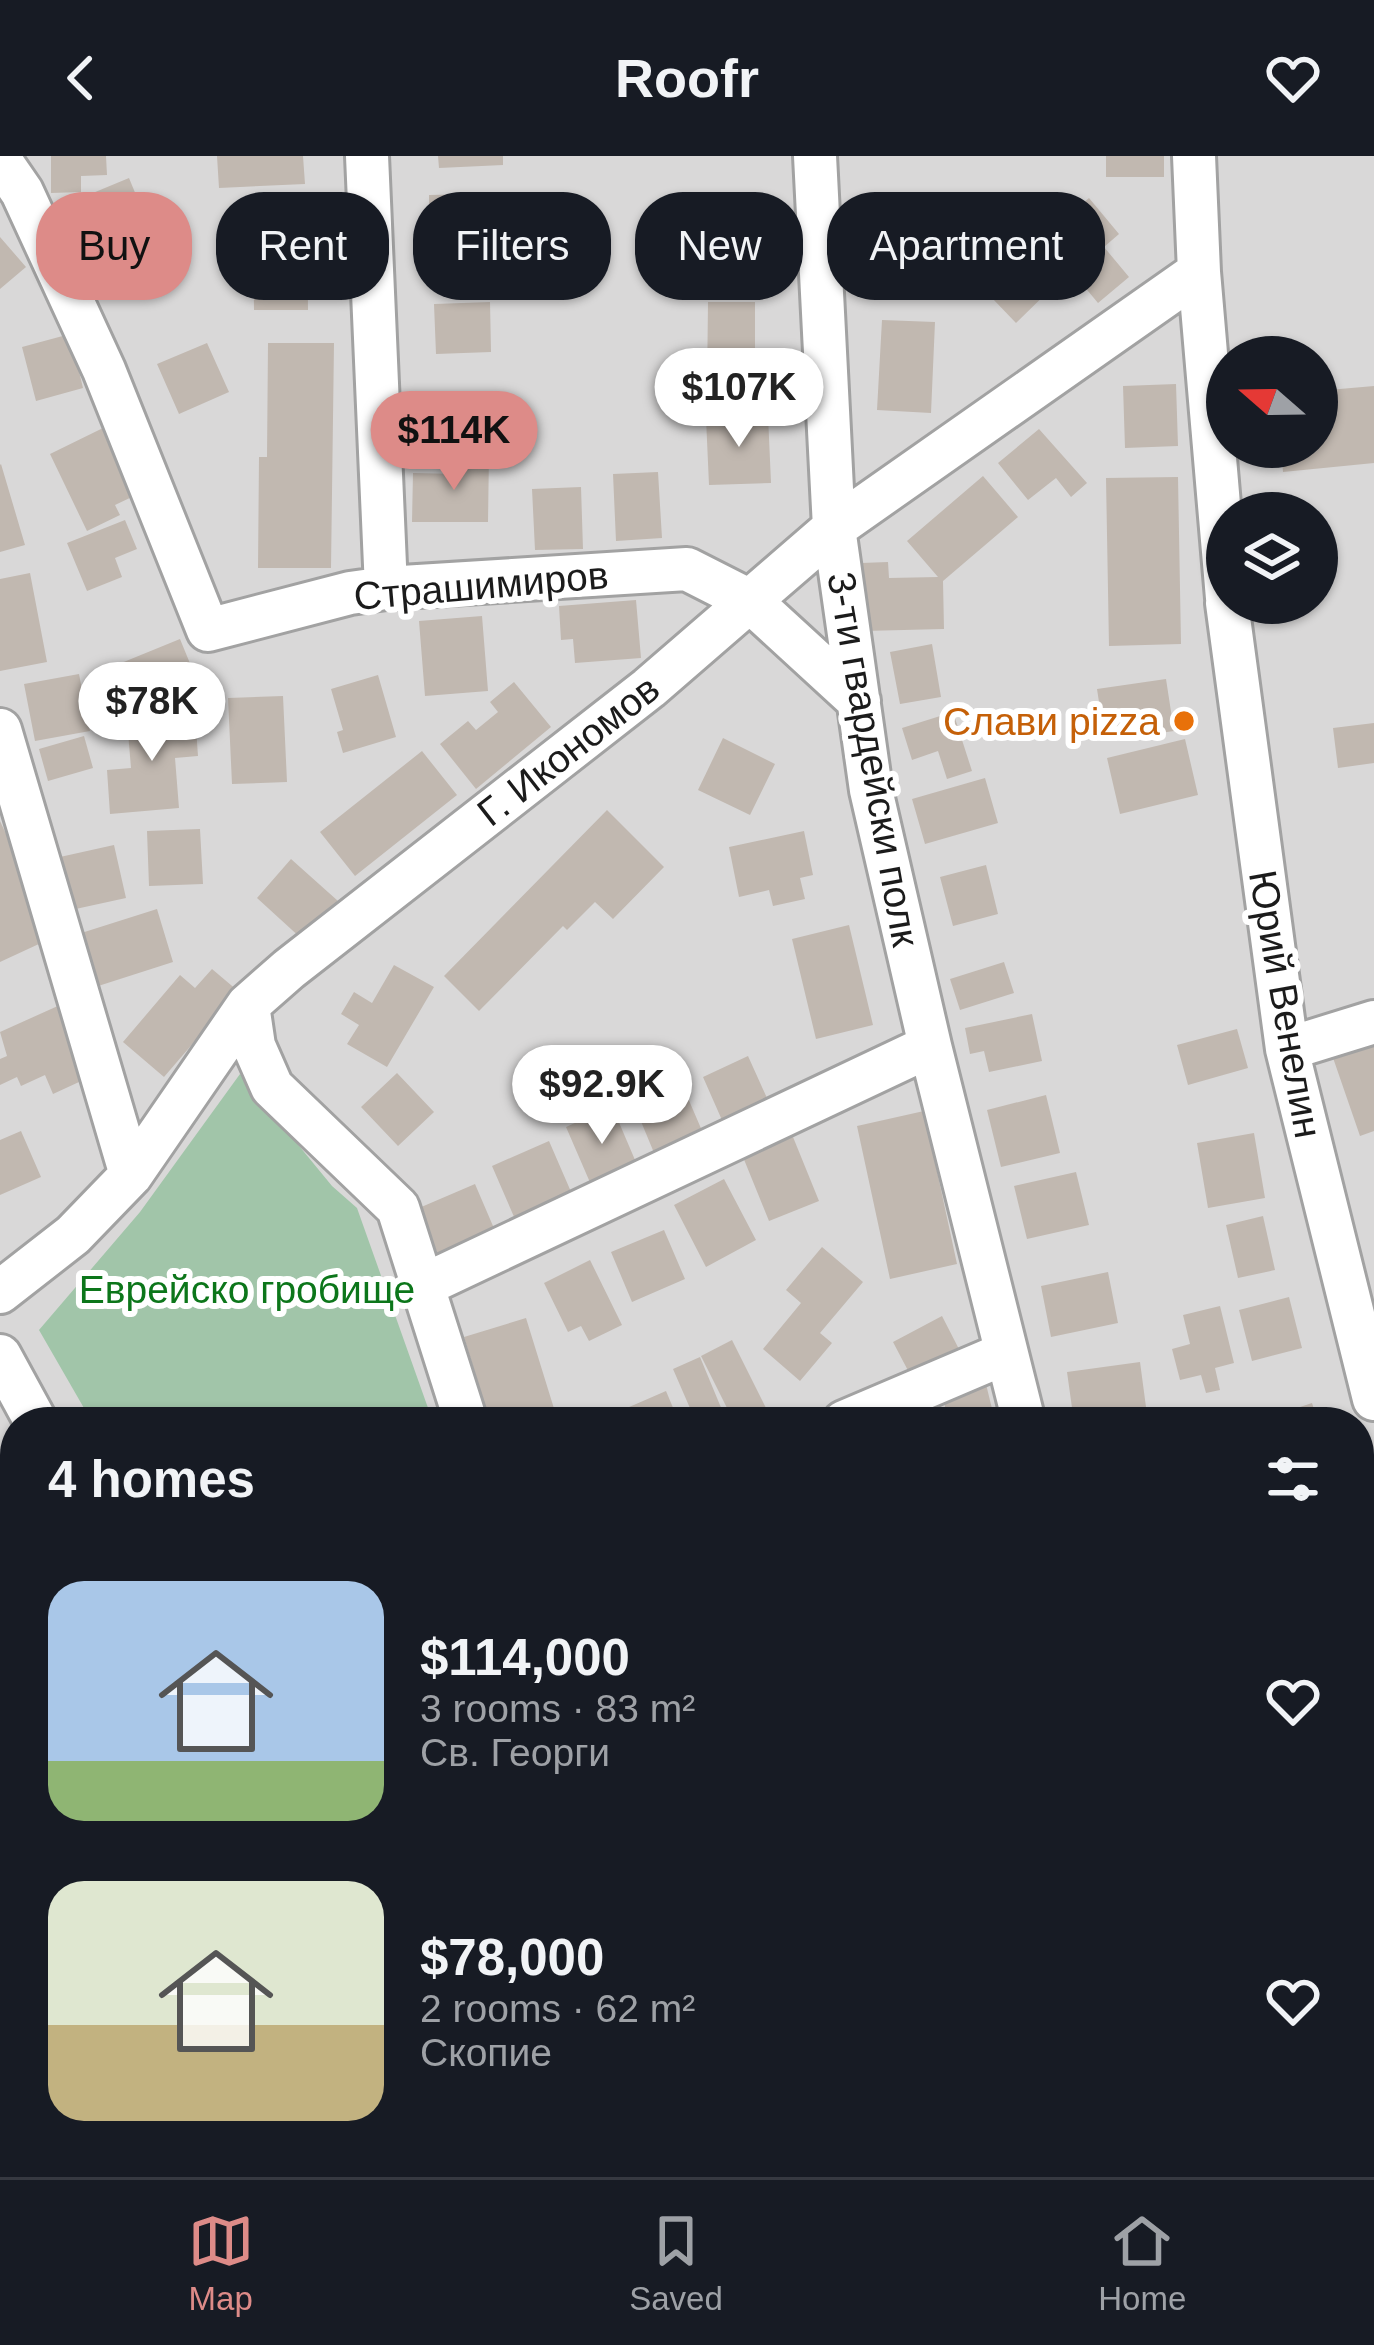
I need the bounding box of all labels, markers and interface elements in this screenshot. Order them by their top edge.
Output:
icon: back [48,45,114,111]
icon: heart [1260,45,1326,111]
text: Roofr [615,48,759,108]
chip: Buy [36,192,192,300]
chip: Rent [216,192,389,300]
chip: Filters [413,192,611,300]
chip: New [635,192,803,300]
chip: Apartment [827,192,1105,300]
north arrow [1206,336,1338,468]
map controls [1206,336,1338,624]
pin: $107K [655,348,823,450]
text: $107K [682,365,796,408]
pin: $114K [370,391,538,493]
text: $114K [398,408,510,451]
button: layers [1206,492,1338,624]
street label: Страшимиров [352,553,610,618]
street label: 3-ти гвардейски полк [819,569,928,951]
pin: $78K [81,662,223,764]
street label: Г. Икономов [469,666,667,834]
text: $78K [105,679,199,722]
place label: Слави pizza [943,700,1160,743]
marker: Слави pizza [1171,708,1197,734]
street label: Юрий Венелин [1241,867,1330,1141]
pin: $92.9K [504,1045,700,1147]
text: $92.9K [539,1062,665,1105]
park label: Еврейско гробище [79,1268,415,1311]
icon: filters [1260,1446,1326,1512]
text: 4 homes [48,1451,255,1508]
icon: home [144,1629,288,1773]
text: $114,000 [420,1629,630,1686]
icon: heart [1260,1668,1326,1734]
text: 3 rooms · 83 m² [420,1687,695,1730]
text: Св. Георги [420,1731,610,1774]
icon: home [144,1929,288,2073]
text: $78,000 [420,1929,604,1986]
icon: heart [1260,1968,1326,2034]
text: 2 rooms · 62 m² [420,1987,695,2030]
text: Скопие [420,2031,552,2074]
tab: Map [188,2208,254,2318]
tab: Saved [629,2208,723,2318]
tab: Home [1098,2208,1186,2318]

